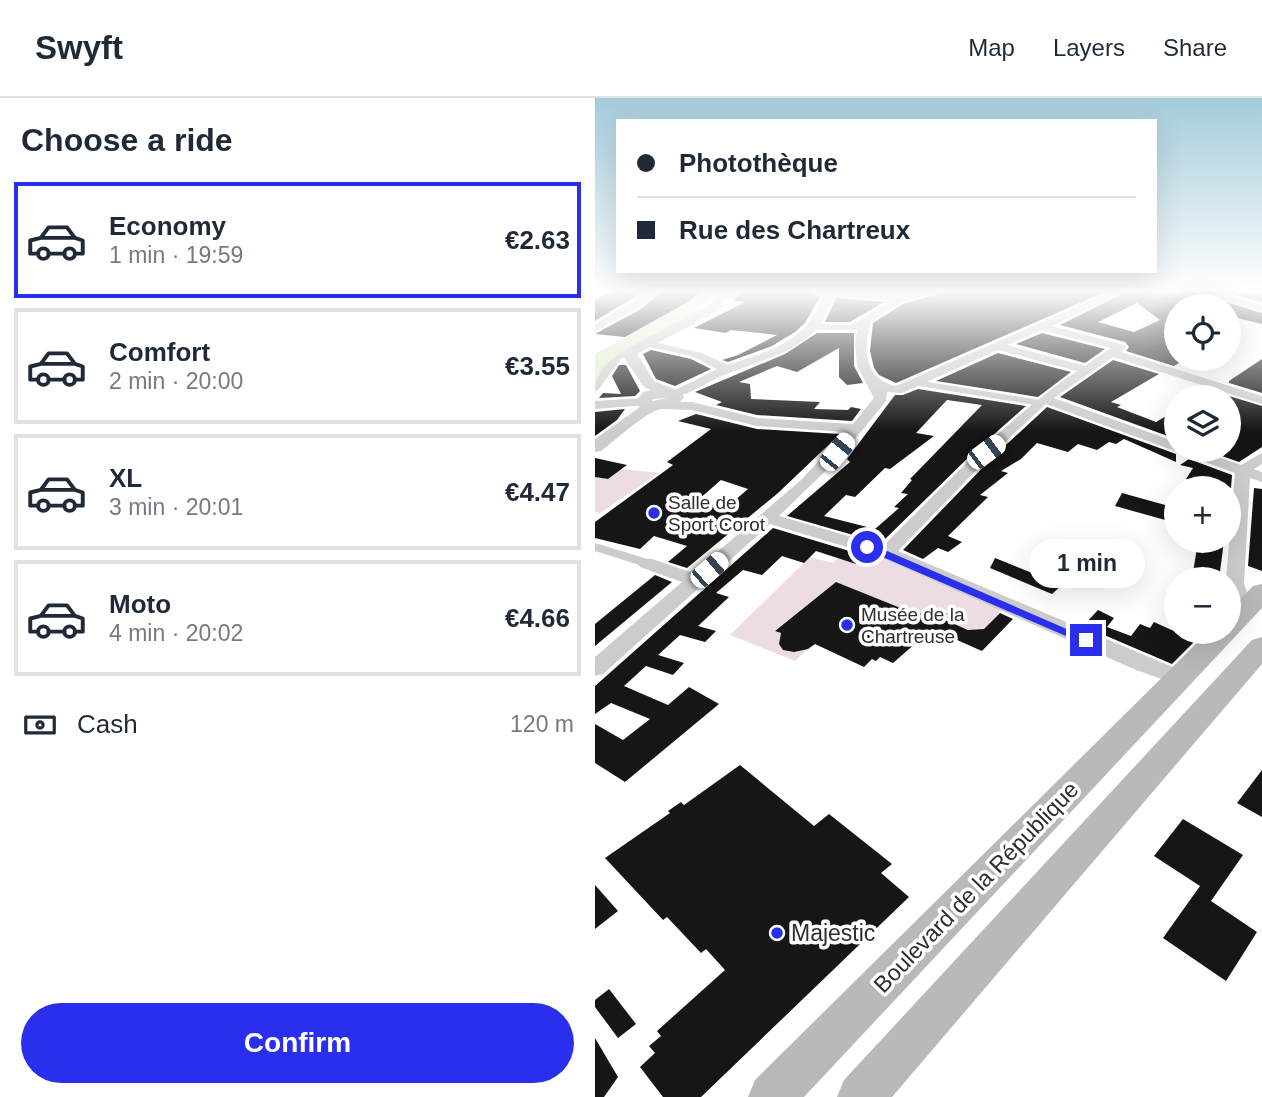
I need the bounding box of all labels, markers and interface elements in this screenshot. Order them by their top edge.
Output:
text: Swyft [35,29,123,66]
text: Map [968,34,1015,61]
text: Layers [1053,34,1125,61]
text: Share [1163,34,1227,61]
text: Choose a ride [21,122,233,158]
text: Photothèque [679,148,838,178]
icon: car [25,209,88,272]
text: Economy [109,211,226,241]
text: Rue des Chartreux [679,215,910,245]
text: €2.63 [505,225,570,255]
text: 1 min · 19:59 [109,242,243,268]
map controls [1164,294,1241,644]
button: locate [1164,294,1241,371]
icon: car [25,335,88,398]
text: Comfort [109,337,210,367]
text: €3.55 [505,351,570,381]
text: 2 min · 20:00 [109,368,243,394]
button: layers [1164,385,1241,462]
car [816,429,859,475]
car [963,431,1010,473]
icon: car [25,461,88,524]
text: XL [109,463,142,493]
button: + [1164,476,1241,553]
text: €4.47 [505,477,570,507]
place label: Salle de Sport Corot [668,492,766,535]
text: 3 min · 20:01 [109,494,243,520]
marker: Salle de Sport Corot [646,505,662,521]
route start [851,531,883,563]
callout: 1 min [1028,538,1144,588]
car [687,548,732,592]
text: 1 min [1057,550,1117,576]
button: − [1164,567,1241,644]
icon: car [25,587,88,650]
text: Moto [109,589,171,619]
text: €4.66 [505,603,570,633]
place label: Musée de la Chartreuse [861,604,965,647]
marker: Musée de la Chartreuse [839,617,855,633]
text: 4 min · 20:02 [109,620,243,646]
route end [1070,624,1102,656]
icon: cash [21,706,59,744]
text: Cash [77,709,138,739]
text: 120 m [510,711,574,737]
street label: Boulevard de la République [868,776,1084,998]
place label: Majestic [791,920,875,946]
marker: Majestic [769,925,785,941]
button: Confirm [21,1003,574,1083]

